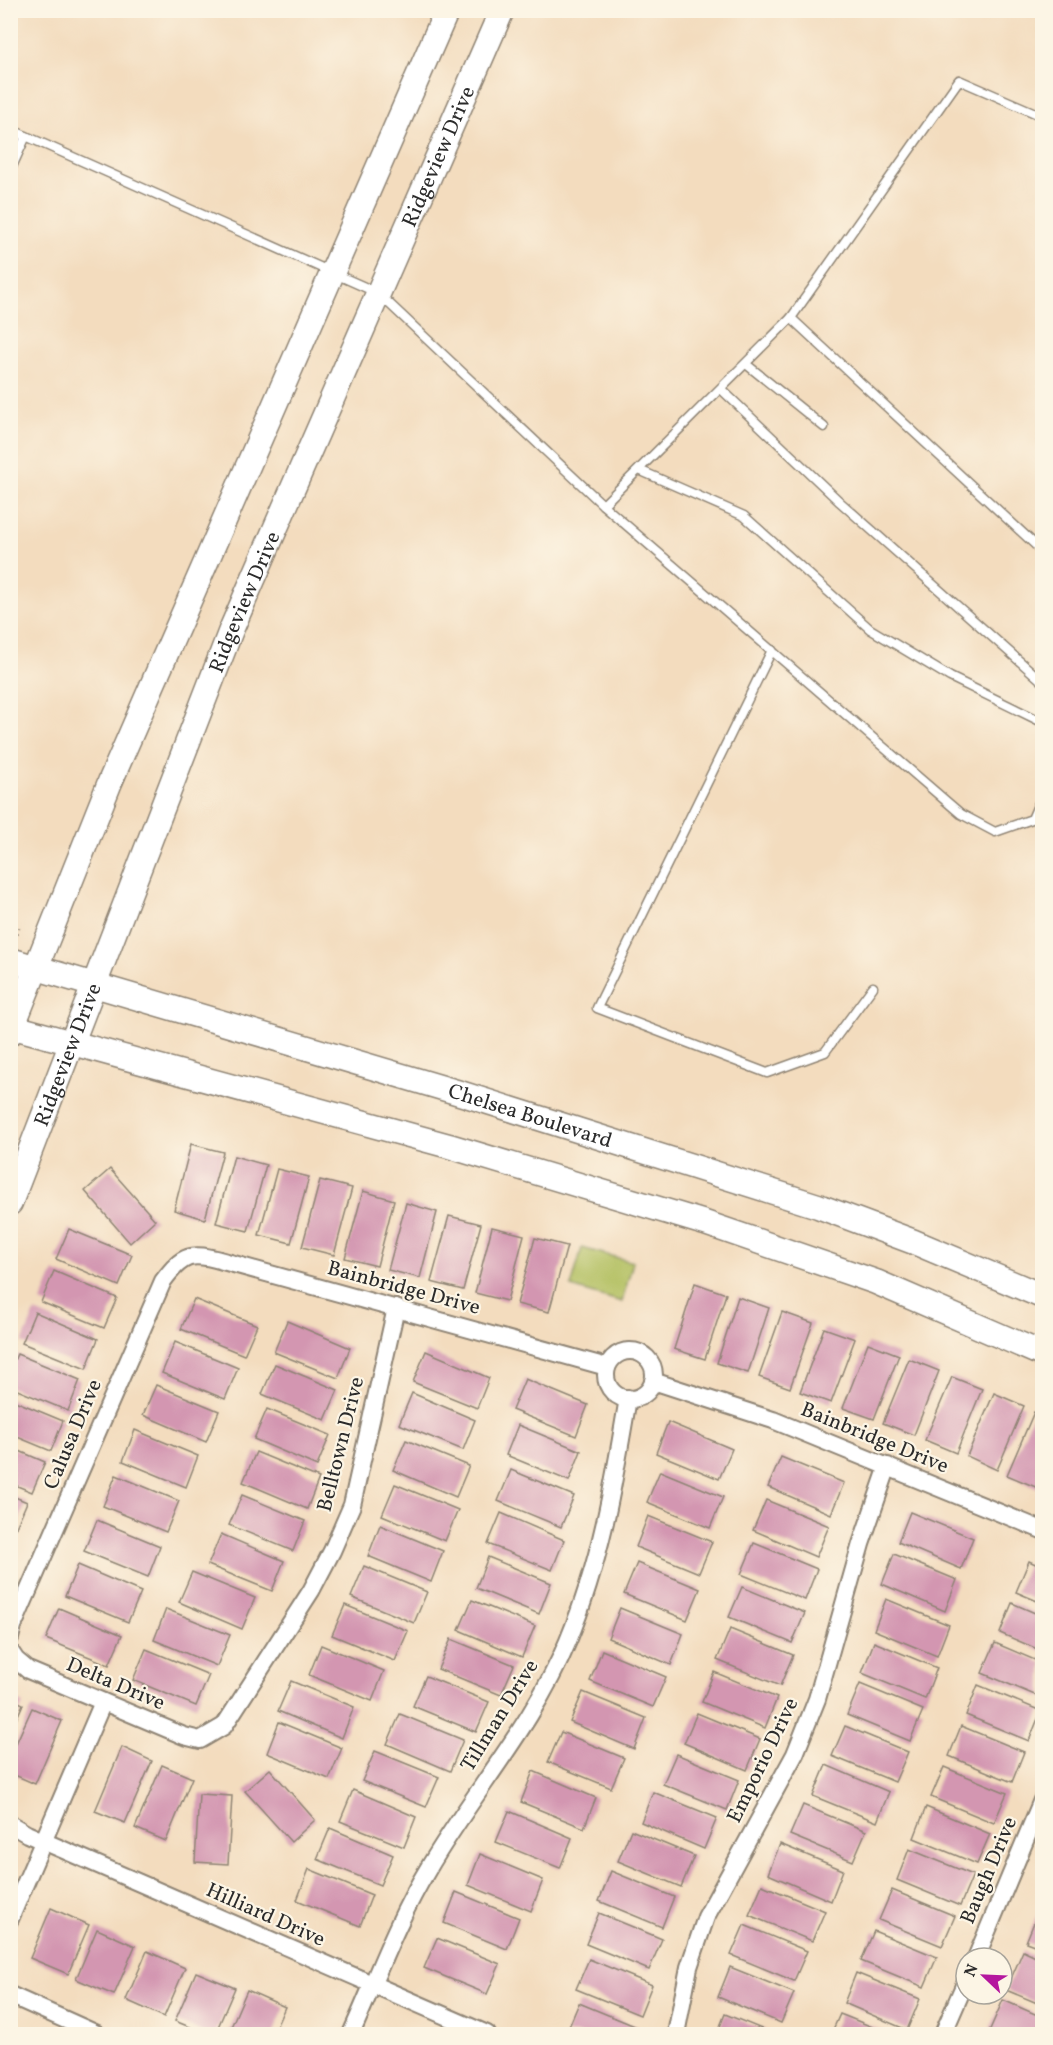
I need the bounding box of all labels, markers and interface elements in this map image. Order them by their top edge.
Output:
street label: Ridgeview Drive [396,82,483,232]
street label: Ridgeview Drive [203,527,288,678]
street label: Ridgeview Drive [28,979,109,1131]
street label: Chelsea Boulevard [444,1077,616,1156]
street label: Bainbridge Drive [324,1254,483,1323]
street label: Belltown Drive [311,1374,372,1515]
street label: Calusa Drive [37,1375,110,1494]
street label: Bainbridge Drive [796,1396,953,1481]
street label: Delta Drive [61,1651,169,1718]
street label: Tillman Drive [454,1654,546,1777]
street label: Emporio Drive [720,1693,806,1828]
street label: Baugh Drive [954,1812,1025,1929]
street label: Hilliard Drive [201,1876,330,1955]
north arrow [954,1946,1014,2006]
text: N [960,1961,985,1981]

